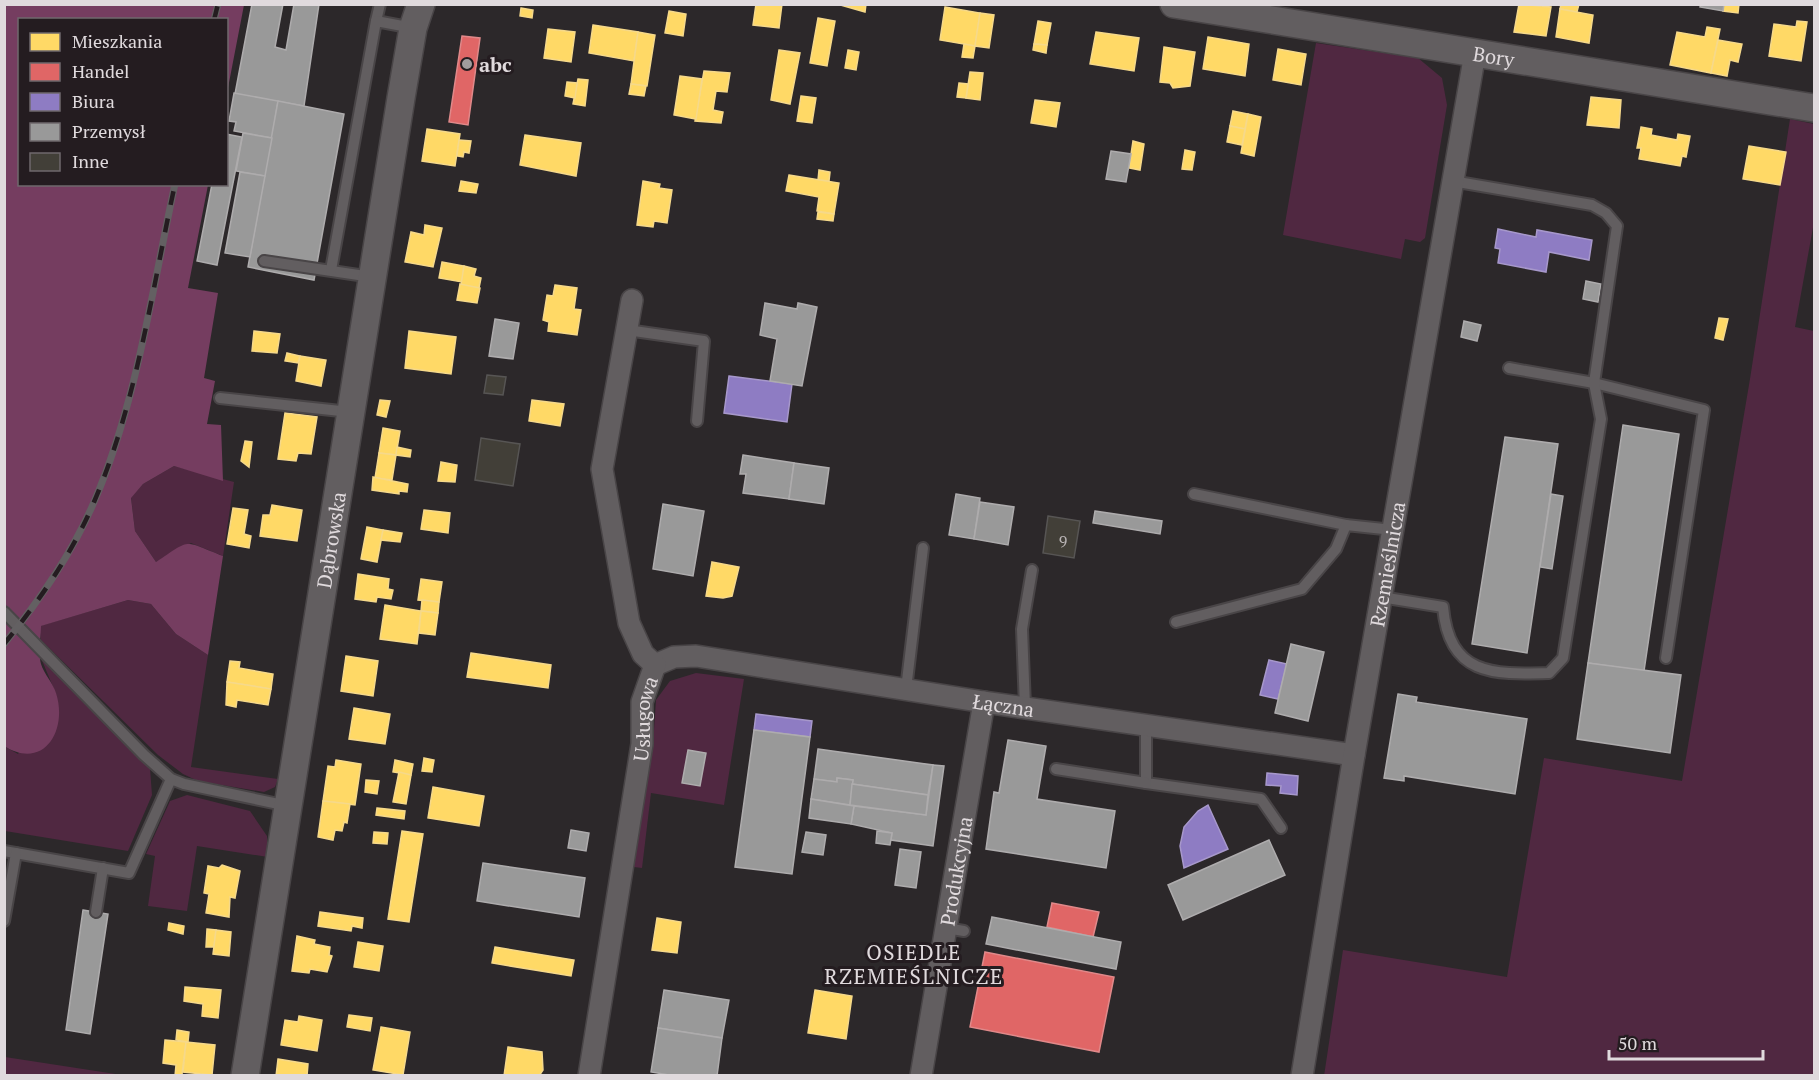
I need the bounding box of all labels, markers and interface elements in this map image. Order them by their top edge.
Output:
legend [18,18,228,186]
text: Mieszkania [72,29,162,53]
street label: Bory [1471,39,1517,73]
place label: abc [479,51,512,78]
marker: abc [460,57,474,71]
text: Handel [72,59,129,83]
text: Biura [72,89,115,113]
text: Przemysł [72,119,146,143]
text: Inne [72,149,109,173]
street label: Dąbrowska [310,490,352,590]
street label: Rzemieślnicza [1363,499,1411,629]
house number: 9 [1059,530,1067,552]
street label: Usługowa [626,672,664,763]
street label: Łączna [971,687,1036,723]
street label: Produkcyjna [933,814,978,928]
district label: OSIEDLE RZEMIEŚLNICZE [824,938,1004,990]
scale bar [1609,1023,1764,1061]
text: 50 m [1618,1031,1658,1055]

